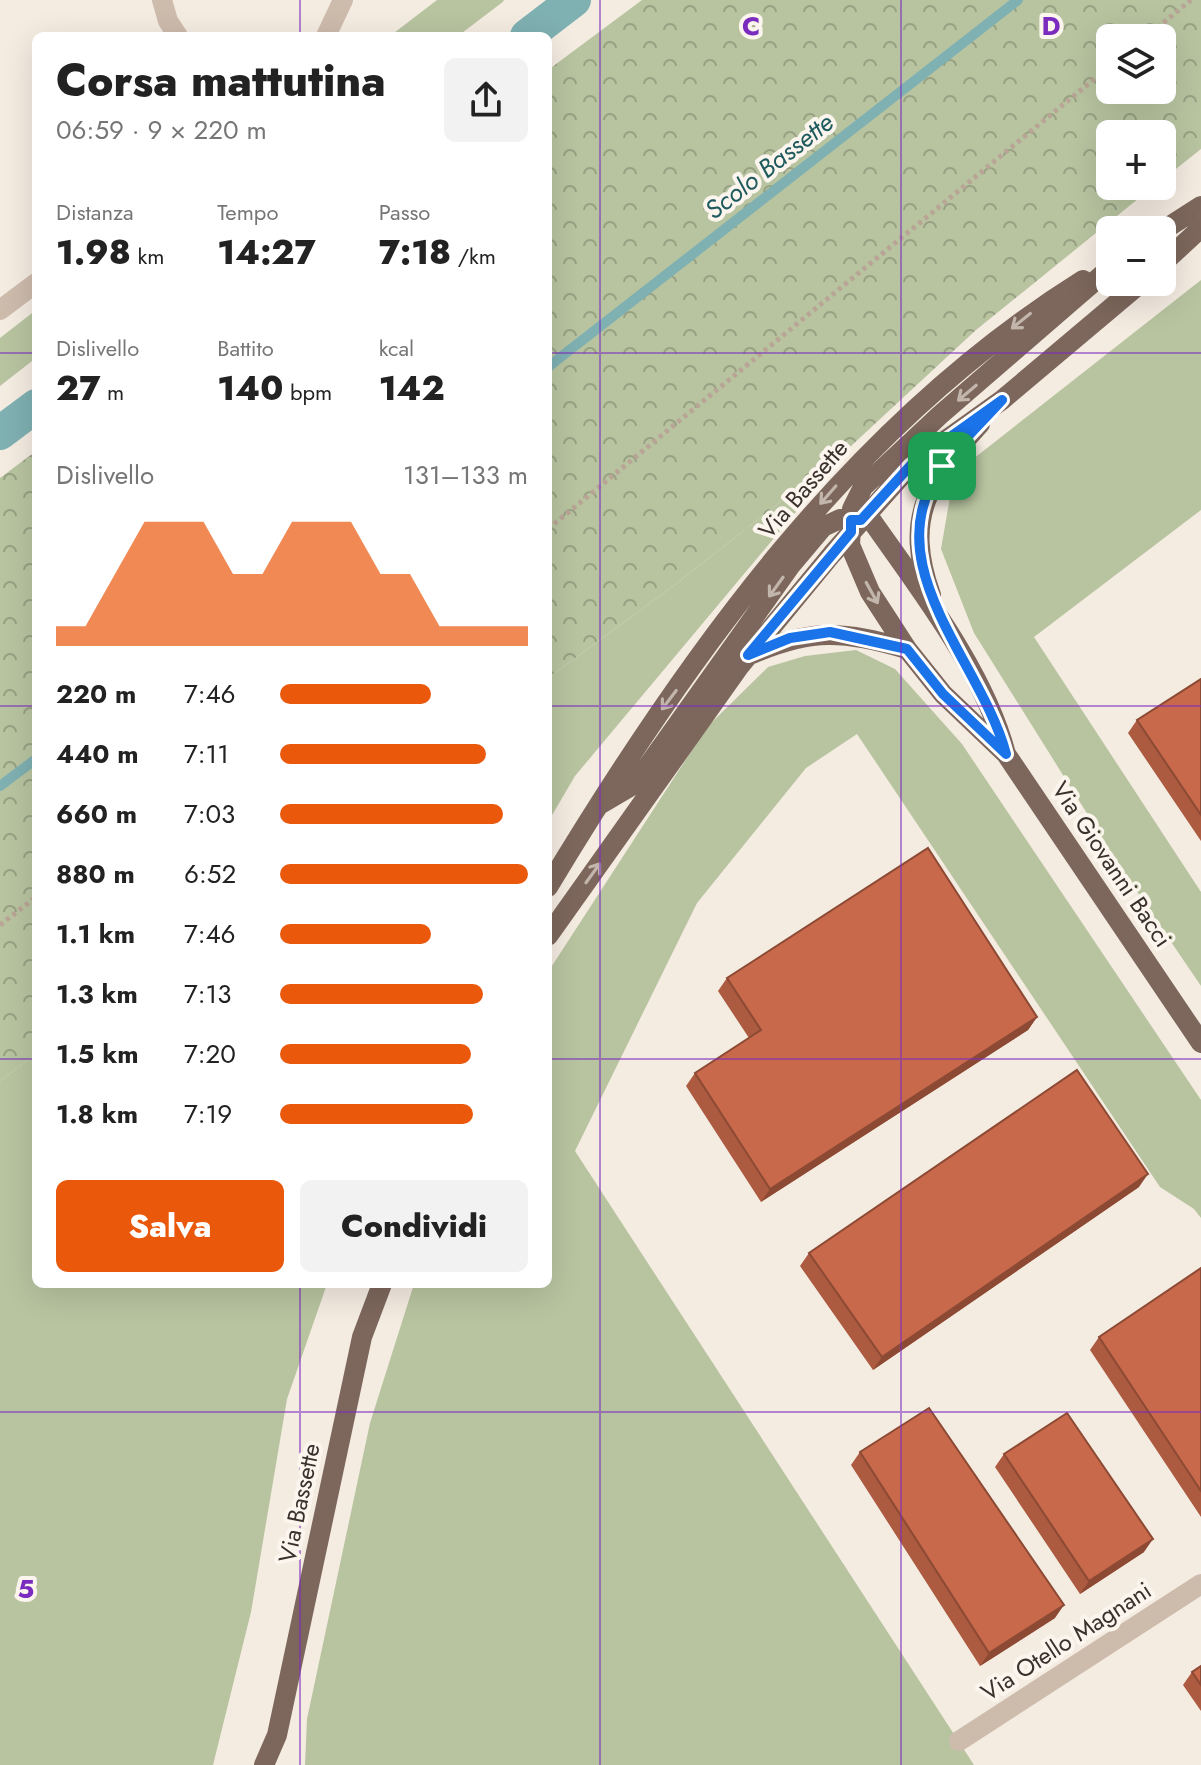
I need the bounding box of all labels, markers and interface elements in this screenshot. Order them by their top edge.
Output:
text: C [742,7,760,45]
text: D [1041,7,1061,45]
map controls [1096,24,1176,296]
button: layers [1096,24,1176,104]
text: Corsa mattutina [56,49,386,113]
button: share [444,58,528,142]
water label: Scolo Bassette [697,104,841,228]
text: 06:59 · 9 × 220 m [56,111,267,149]
button: + [1096,120,1176,200]
text: Distanza [56,196,134,228]
text: Tempo [217,196,278,228]
text: Passo [379,196,430,228]
button: − [1096,216,1176,296]
text: 1.98 [56,228,131,277]
text: 14:27 [217,228,316,277]
text: 7:18 [379,228,451,277]
text: km [131,240,164,272]
text: /km [451,240,496,272]
one-way arrow [1011,312,1032,329]
text: Dislivello [56,332,139,364]
text: Battito [217,332,274,364]
text: kcal [379,332,414,364]
text: 27 [56,364,100,413]
text: 140 [217,364,283,413]
text: 142 [379,364,445,413]
text: m [100,376,124,408]
text: bpm [283,376,332,408]
one-way arrow [957,384,977,402]
street label: Via Bassette [750,432,856,546]
pin [908,432,976,500]
icon: arrive [920,444,964,488]
text: Dislivello [56,456,154,494]
text: 131–133 m [403,456,528,494]
one-way arrow [819,484,837,504]
one-way arrow [768,575,784,597]
one-way arrow [864,581,880,604]
text: 220 m [56,675,136,713]
text: 7:46 [184,675,236,713]
one-way arrow [660,689,677,710]
text: 440 m [56,735,139,773]
text: 7:11 [184,735,229,773]
street label: Via Giovanni Bacci [1043,774,1181,954]
text: 660 m [56,795,137,833]
text: 7:03 [184,795,235,833]
text: 880 m [56,855,135,893]
text: 6:52 [184,855,236,893]
one-way arrow [585,863,602,884]
text: 1.1 km [56,915,135,953]
text: 7:46 [184,915,236,953]
text: 1.3 km [56,975,138,1013]
text: 7:13 [184,975,231,1013]
text: 1.5 km [56,1035,139,1073]
text: 7:20 [184,1035,236,1073]
text: 1.8 km [56,1095,138,1133]
text: 7:19 [184,1095,232,1133]
button: Salva [56,1180,284,1272]
button: Condividi [300,1180,528,1272]
street label: Via Bassette [269,1440,329,1566]
text: 5 [18,1570,34,1608]
street label: Via Otello Magnani [974,1573,1158,1709]

